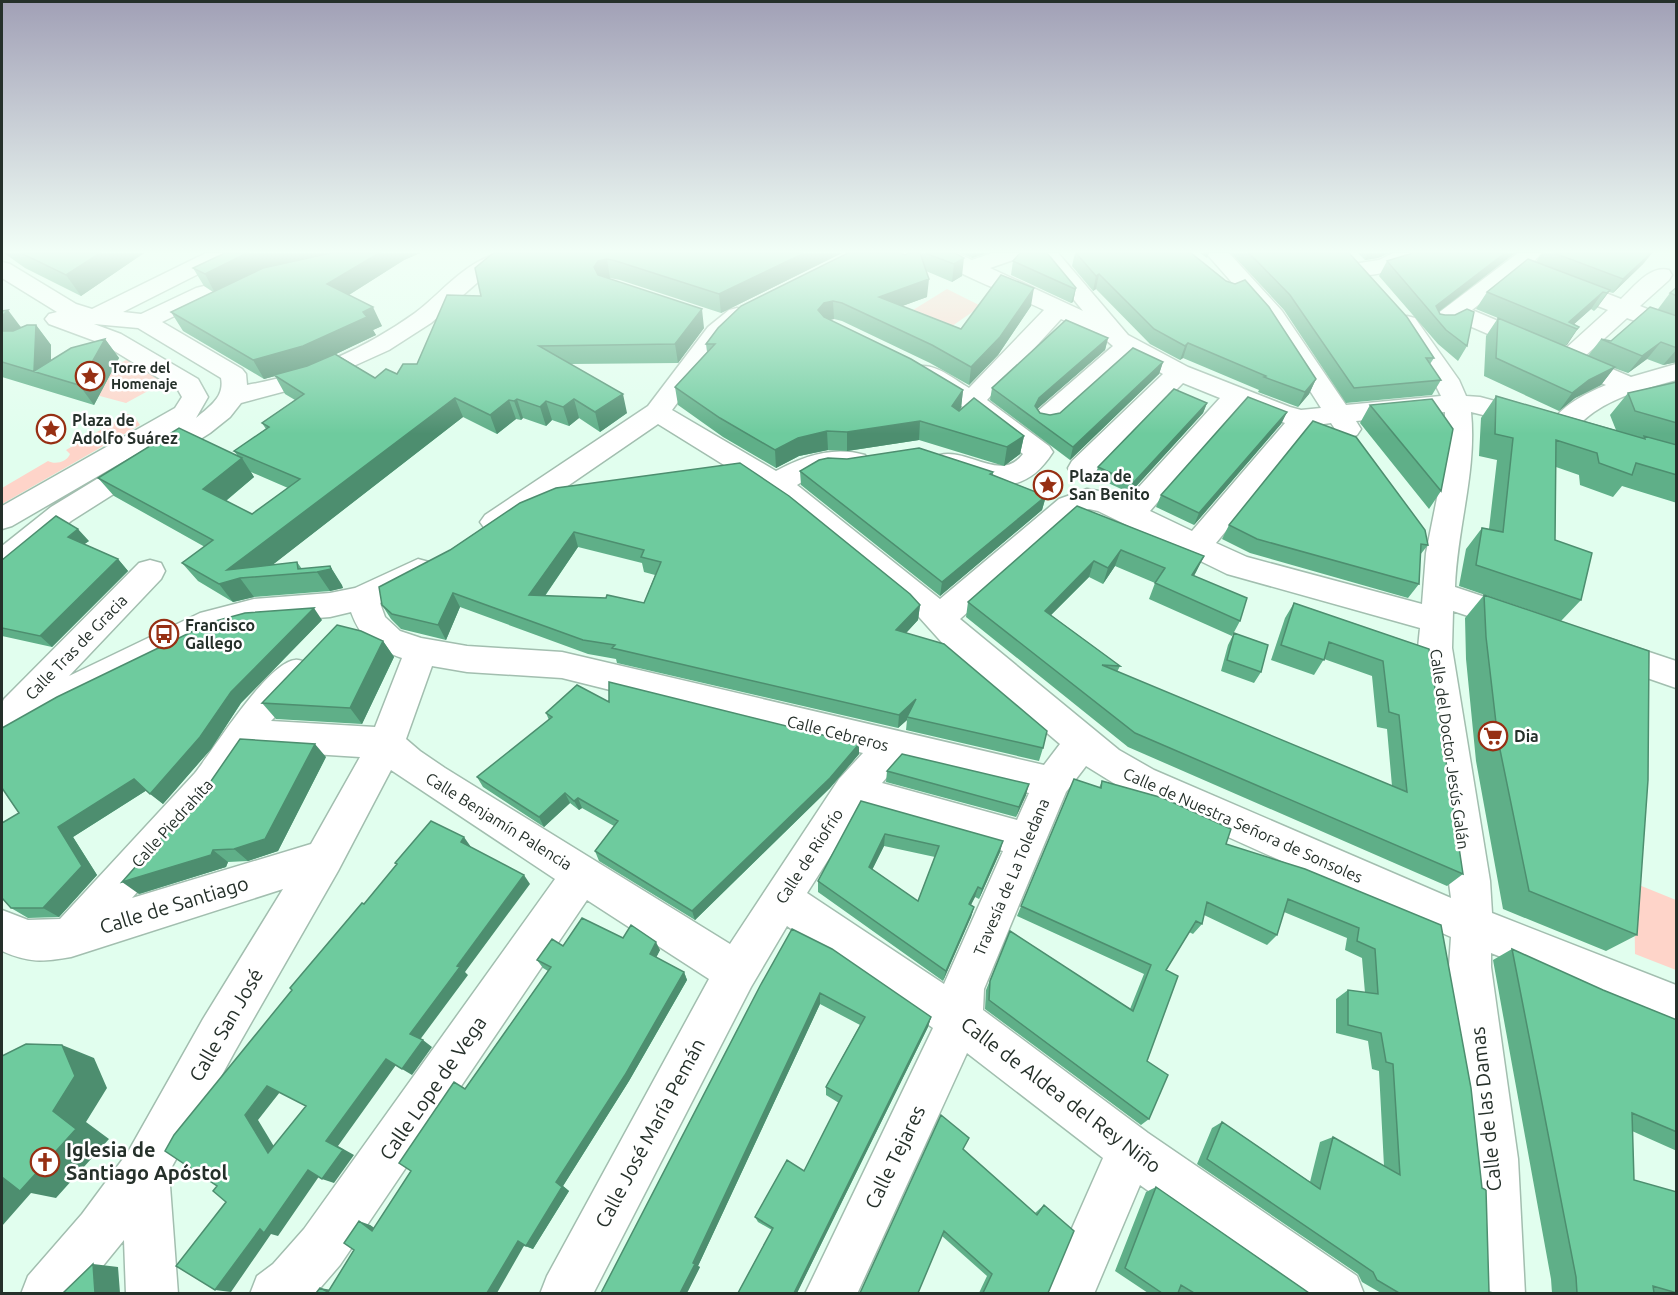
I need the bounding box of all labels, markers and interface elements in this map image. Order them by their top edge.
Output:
place icon: Torre del Homenaje [74,360,106,392]
place label: Torre del Homenaje [111,360,178,392]
place label: Plaza de Adolfo Suárez [72,411,178,447]
place icon: Plaza de Adolfo Suárez [35,413,67,445]
place label: Plaza de San Benito [1069,467,1150,503]
place icon: Plaza de San Benito [1032,469,1064,501]
street label: Calle Tras de Gracia [21,591,131,703]
place label: Francisco Gallego [185,616,255,652]
bus stop icon: Francisco Gallego [148,618,180,650]
street label: Calle del Doctor Jesús Galán [1427,648,1473,850]
street label: Calle Cebreros [785,712,891,754]
supermarket icon: Dia [1477,720,1509,752]
place label: Dia [1514,727,1539,745]
street label: Calle de Nuestra Señora de Sonsoles [1121,764,1365,886]
street label: Calle Benjamín Palencia [423,769,575,873]
street label: Calle Piedrahíta [128,775,216,871]
street label: Travesía de La Toledana [970,796,1052,958]
street label: Calle de Riofrío [772,805,846,907]
street label: Calle de Santiago [97,871,251,938]
street label: Calle San José [184,964,267,1085]
street label: Calle Lope de Vega [374,1011,491,1164]
street label: Calle de Aldea del Rey Niño [957,1012,1166,1177]
street label: Calle de las Damas [1465,1026,1506,1193]
street label: Calle José María Pemán [590,1034,709,1231]
street label: Calle Tejares [860,1101,929,1212]
place label: Iglesia de Santiago Apóstol [66,1138,228,1184]
church icon: Iglesia de Santiago Apóstol [29,1146,61,1178]

